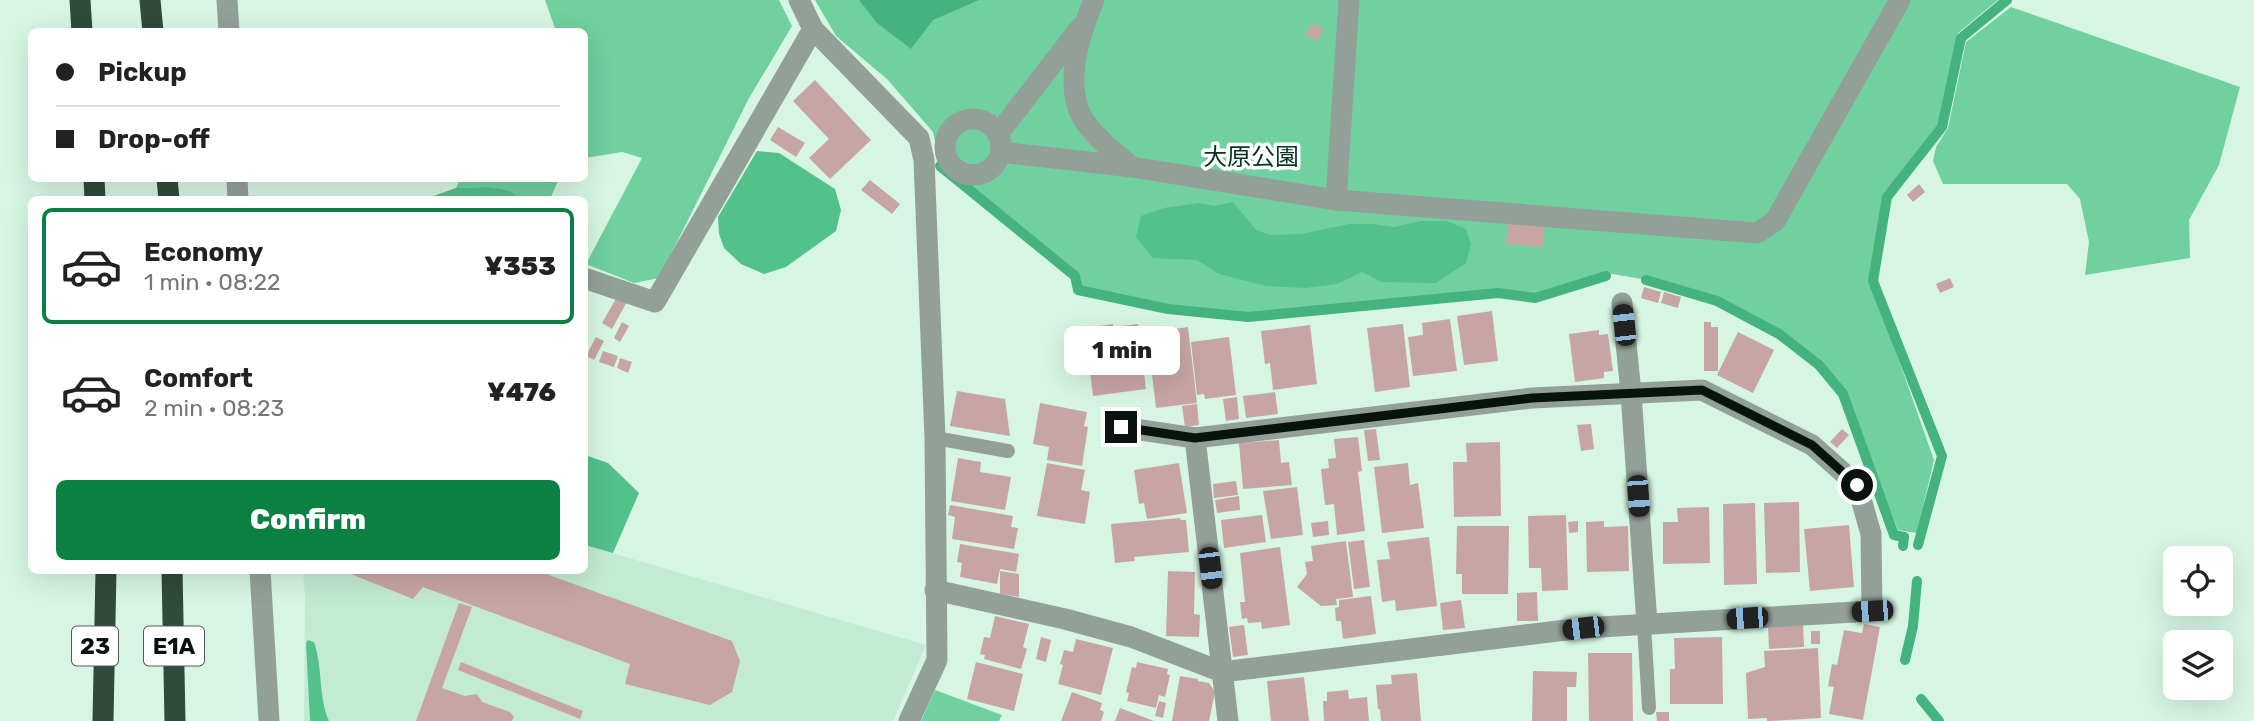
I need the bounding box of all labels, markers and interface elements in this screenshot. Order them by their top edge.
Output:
text: Pickup [98,57,187,88]
text: Drop-off [98,124,210,155]
park label: 大原公園 [1203,143,1299,171]
icon: car [60,235,123,298]
text: Economy [144,237,263,268]
text: ¥353 [484,251,556,282]
text: 1 min · 08:22 [144,268,280,296]
car [1612,303,1637,347]
callout: 1 min [1063,326,1179,374]
text: 1 min [1092,336,1152,364]
icon: car [60,361,123,424]
text: Comfort [144,363,253,394]
text: ¥476 [487,377,556,408]
text: 2 min · 08:23 [144,394,284,422]
route end [1105,411,1137,443]
route start [1841,469,1873,501]
car [1627,474,1650,518]
button: Confirm [56,480,560,560]
car [1198,546,1223,590]
map controls [2163,546,2233,700]
button: locate [2163,546,2233,616]
car [1851,599,1894,623]
car [1726,606,1769,630]
car [1561,615,1606,641]
road number: 23 [72,626,118,666]
road number: E1A [144,626,204,666]
button: layers [2163,630,2233,700]

